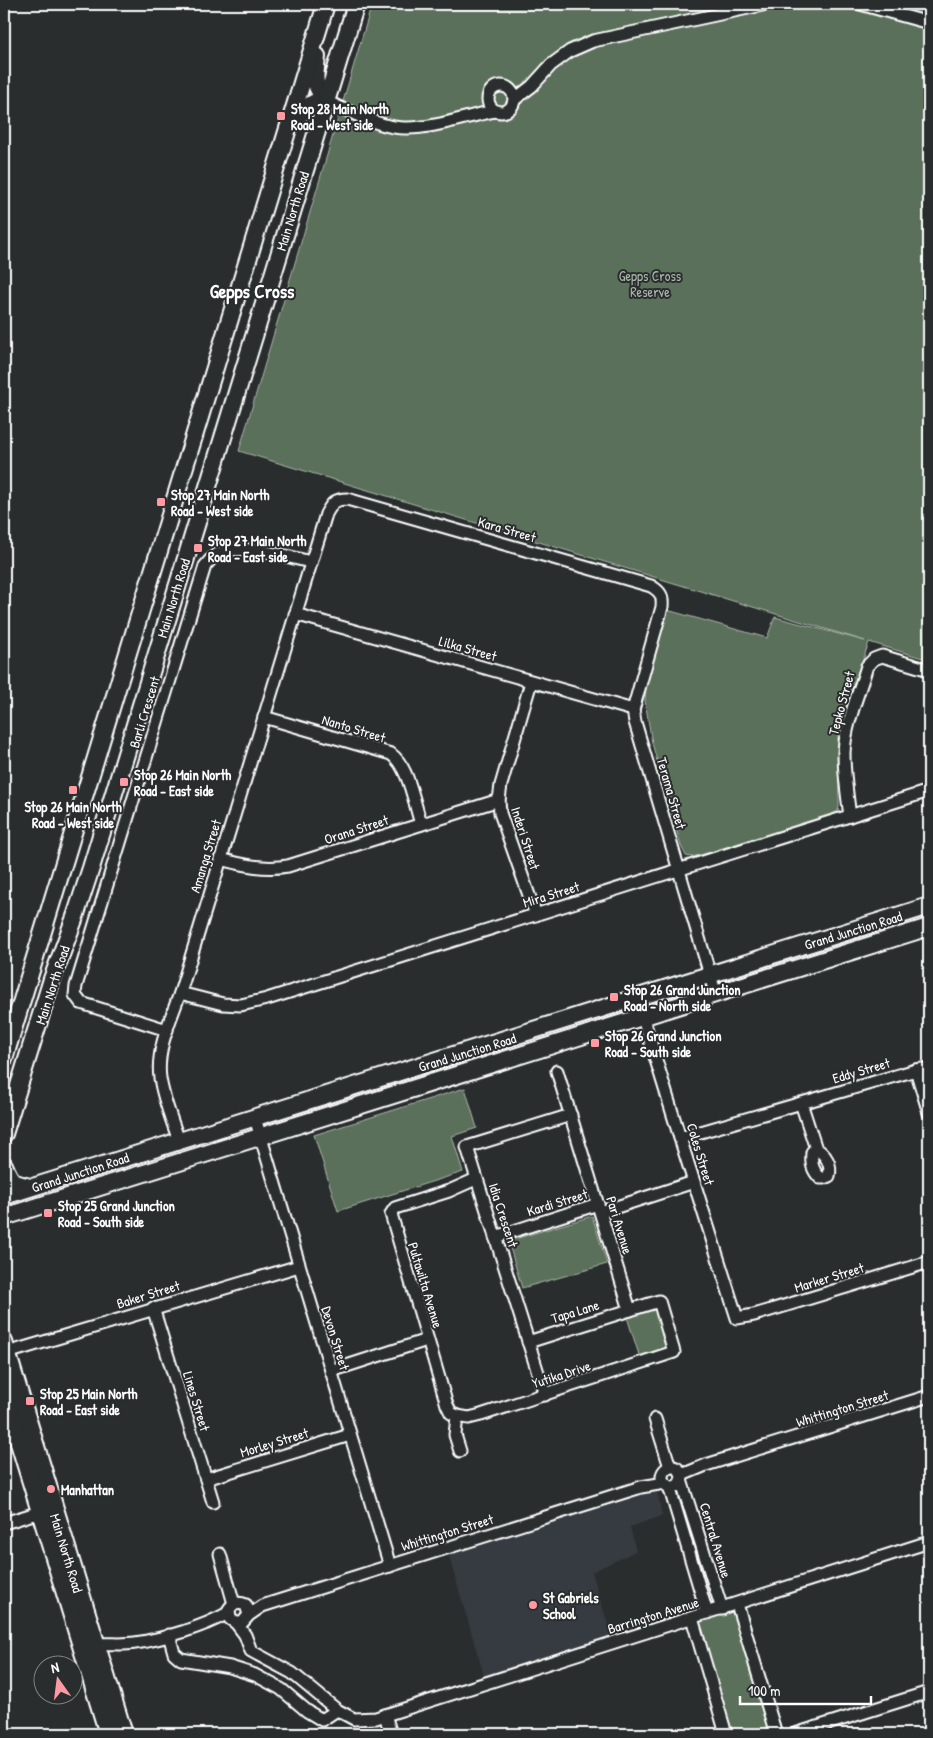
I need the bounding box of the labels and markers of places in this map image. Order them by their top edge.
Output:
place label: Stop 28 Main North Road - West side [291,99,389,134]
marker: Stop 28 Main North Road - West side [275,110,287,122]
place label: Stop 27 Main North Road - West side [171,485,270,520]
marker: Stop 27 Main North Road - West side [155,496,167,508]
place label: Stop 27 Main North Road - East side [208,531,307,566]
marker: Stop 27 Main North Road - East side [192,542,204,554]
place label: Stop 26 Main North Road - East side [134,765,231,800]
marker: Stop 26 Main North Road - East side [118,776,130,788]
marker: Stop 26 Main North Road - West side [67,784,79,796]
place label: Stop 26 Main North Road - West side [24,797,122,832]
place label: Stop 26 Grand Junction Road - North side [624,980,741,1015]
marker: Stop 26 Grand Junction Road - North side [608,991,620,1003]
place label: Stop 26 Grand Junction Road - South side [605,1026,722,1061]
marker: Stop 26 Grand Junction Road - South side [589,1037,601,1049]
place label: Stop 25 Grand Junction Road - South side [58,1196,175,1231]
marker: Stop 25 Grand Junction Road - South side [42,1207,54,1219]
place label: Stop 25 Main North Road - East side [40,1384,138,1419]
marker: Stop 25 Main North Road - East side [24,1395,36,1407]
place label: Manhattan [61,1480,114,1499]
marker: Manhattan [45,1483,57,1495]
place label: St Gabriels School [543,1588,599,1623]
marker: St Gabriels School [527,1599,539,1611]

